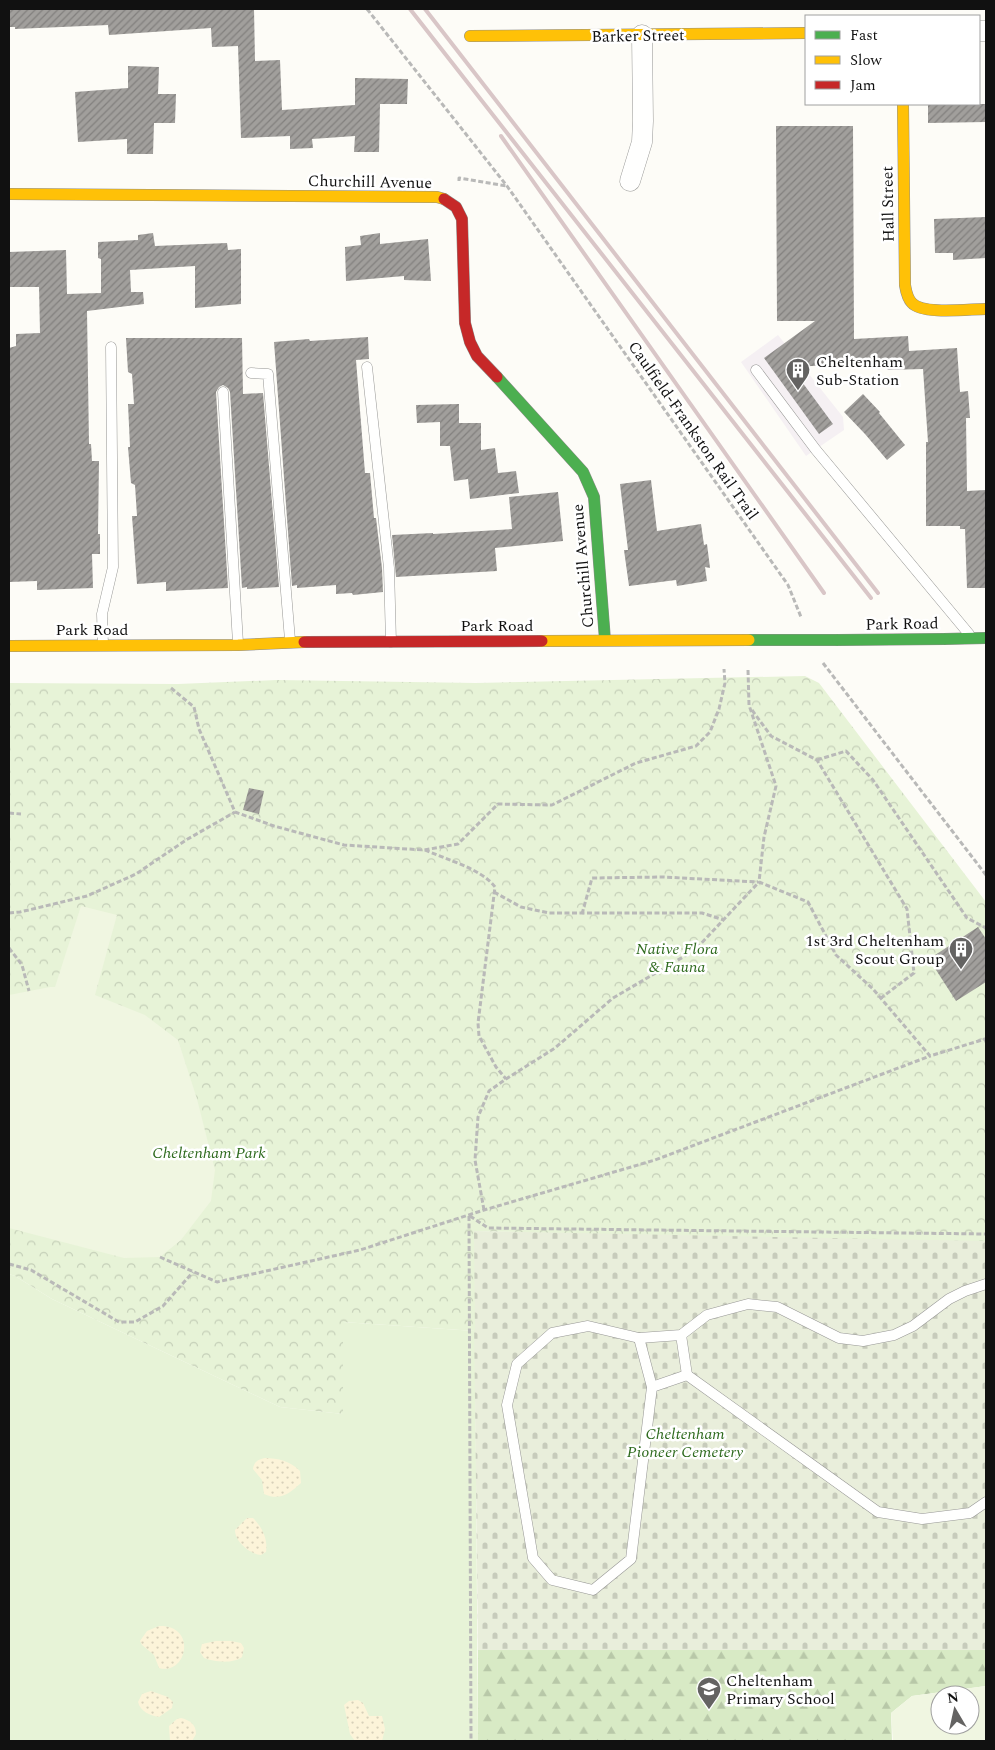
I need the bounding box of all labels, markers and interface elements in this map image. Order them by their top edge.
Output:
legend [805,15,980,105]
street label: Barker Street [591,23,685,49]
text: Fast [850,24,878,47]
text: Slow [850,49,882,72]
text: Jam [850,74,876,97]
street label: Hall Street [875,165,901,242]
street label: Churchill Avenue [308,169,432,195]
street label: Caulfield-Frankston Rail Trail [622,336,764,525]
place label: Cheltenham Sub-Station [816,350,903,392]
building icon: Cheltenham Sub-Station [785,357,811,391]
street label: Churchill Avenue [566,503,600,629]
street label: Park Road [865,611,939,637]
street label: Park Road [460,614,534,638]
street label: Park Road [55,618,129,642]
place label: 1st 3rd Cheltenham Scout Group [805,929,944,971]
building icon: 1st 3rd Cheltenham Scout Group [948,936,974,970]
park label: Native Flora & Fauna [636,937,718,979]
park label: Cheltenham Park [152,1141,266,1165]
park label: Cheltenham Pioneer Cemetery [627,1422,743,1464]
place label: Cheltenham Primary School [726,1669,835,1711]
school or university icon: Cheltenham Primary School [696,1676,722,1710]
north arrow [930,1685,980,1735]
text: N [946,1686,960,1709]

